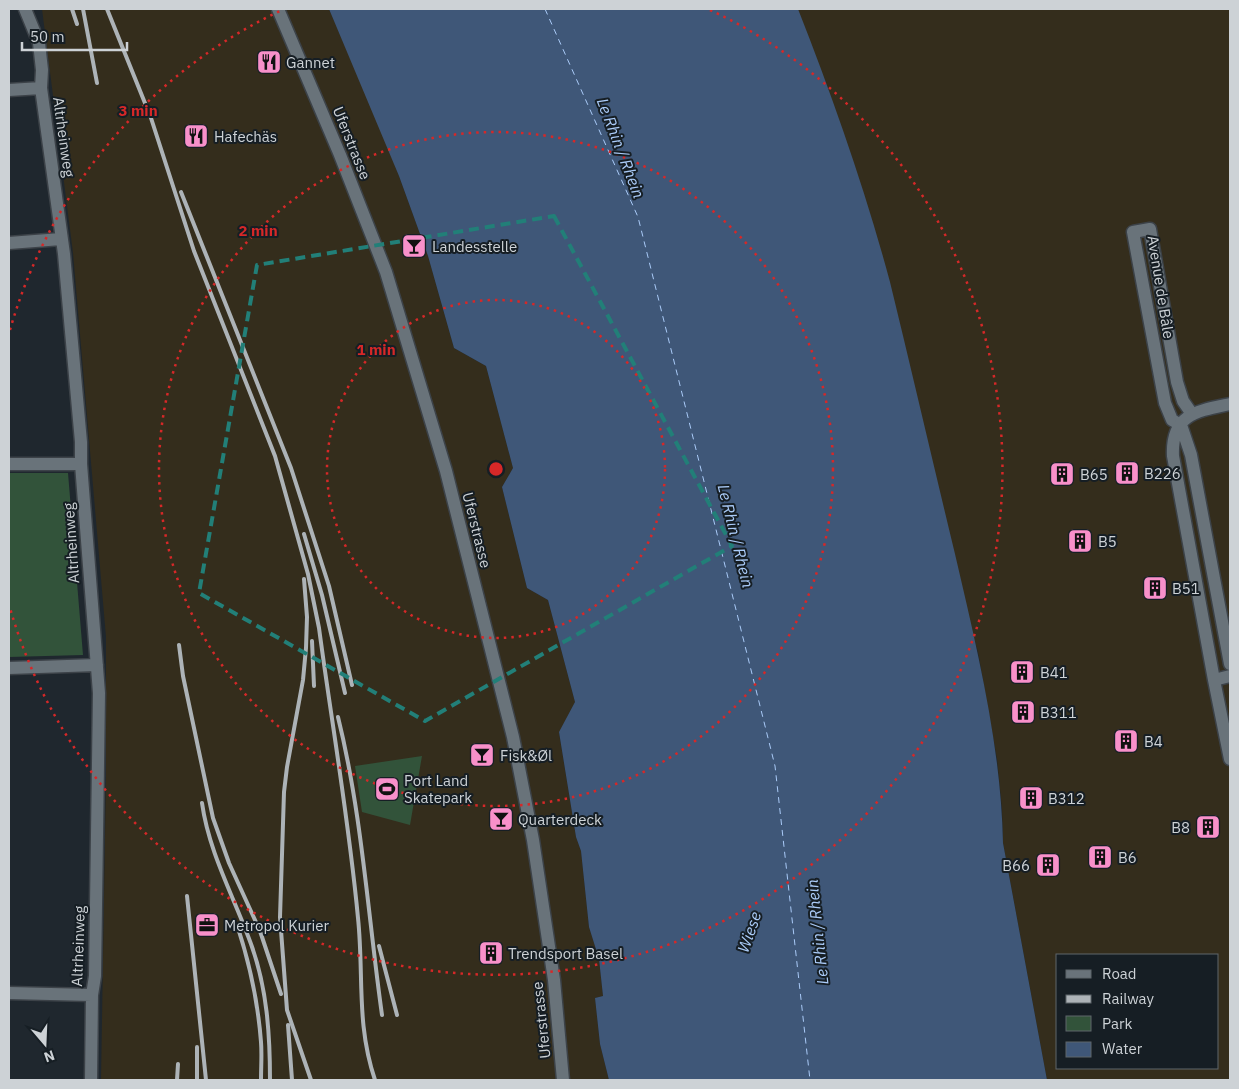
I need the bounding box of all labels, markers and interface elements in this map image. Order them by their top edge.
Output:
scale bar [22,20,128,52]
text: 50 m [30,27,65,46]
restaurant icon: Gannet [256,49,282,75]
place label: Gannet [286,53,335,72]
water label: Le Rhin / Rhein [593,95,649,201]
street label: Altrheinweg [49,96,79,178]
text: 3 min [118,101,158,120]
street label: Uferstrasse [329,104,375,182]
restaurant icon: Hafechäs [183,123,209,149]
place label: Hafechäs [214,127,277,146]
text: 2 min [238,221,278,240]
bar icon: Landesstelle [401,233,427,259]
street label: Avenue de Bâle [1143,234,1179,340]
place label: Landesstelle [432,237,517,256]
text: 1 min [356,340,396,359]
centre of rings [487,460,505,478]
building icon: B226 [1114,460,1140,486]
building icon: B65 [1049,461,1075,487]
place label: B226 [1144,464,1181,483]
place label: B65 [1080,465,1108,484]
water label: Le Rhin / Rhein [713,482,759,590]
street label: Uferstrasse [458,490,496,570]
street label: Altrheinweg [59,502,83,584]
building icon: B5 [1067,528,1093,554]
place label: B5 [1098,532,1117,551]
building icon: B51 [1142,575,1168,601]
place label: B51 [1172,579,1200,598]
building icon: B41 [1009,659,1035,685]
place label: B41 [1040,663,1068,682]
building icon: B311 [1010,699,1036,725]
place label: B311 [1040,703,1077,722]
building icon: B4 [1113,728,1139,754]
place label: B4 [1144,732,1163,751]
bar icon: Fisk&Øl [469,742,495,768]
place label: Fisk&Øl [500,746,552,765]
place label: Port Land Skatepark [404,771,472,807]
sports icon: Port Land Skatepark [374,776,400,802]
building icon: B312 [1018,785,1044,811]
place label: B312 [1048,789,1085,808]
bar icon: Quarterdeck [488,806,514,832]
place label: Quarterdeck [518,810,602,829]
building icon: B8 [1195,814,1221,840]
place label: B8 [1171,818,1190,837]
building icon: B6 [1087,844,1113,870]
place label: B6 [1118,848,1137,867]
building icon: B66 [1035,852,1061,878]
place label: B66 [1002,856,1030,875]
water label: Le Rhin / Rhein [802,878,832,986]
street label: Altrheinweg [67,905,89,987]
water label: Wiese [733,909,765,955]
office icon: Metropol Kurier [194,912,220,938]
place label: Metropol Kurier [224,916,330,935]
building icon: Trendsport Basel [478,940,504,966]
place label: Trendsport Basel [508,944,623,963]
legend [1056,954,1219,1069]
text: Road [1102,964,1137,983]
street label: Uferstrasse [528,981,554,1059]
text: Railway [1102,989,1155,1008]
text: Park [1102,1014,1132,1033]
north arrow [20,1019,70,1069]
text: Water [1102,1039,1143,1058]
text: N [42,1046,57,1066]

